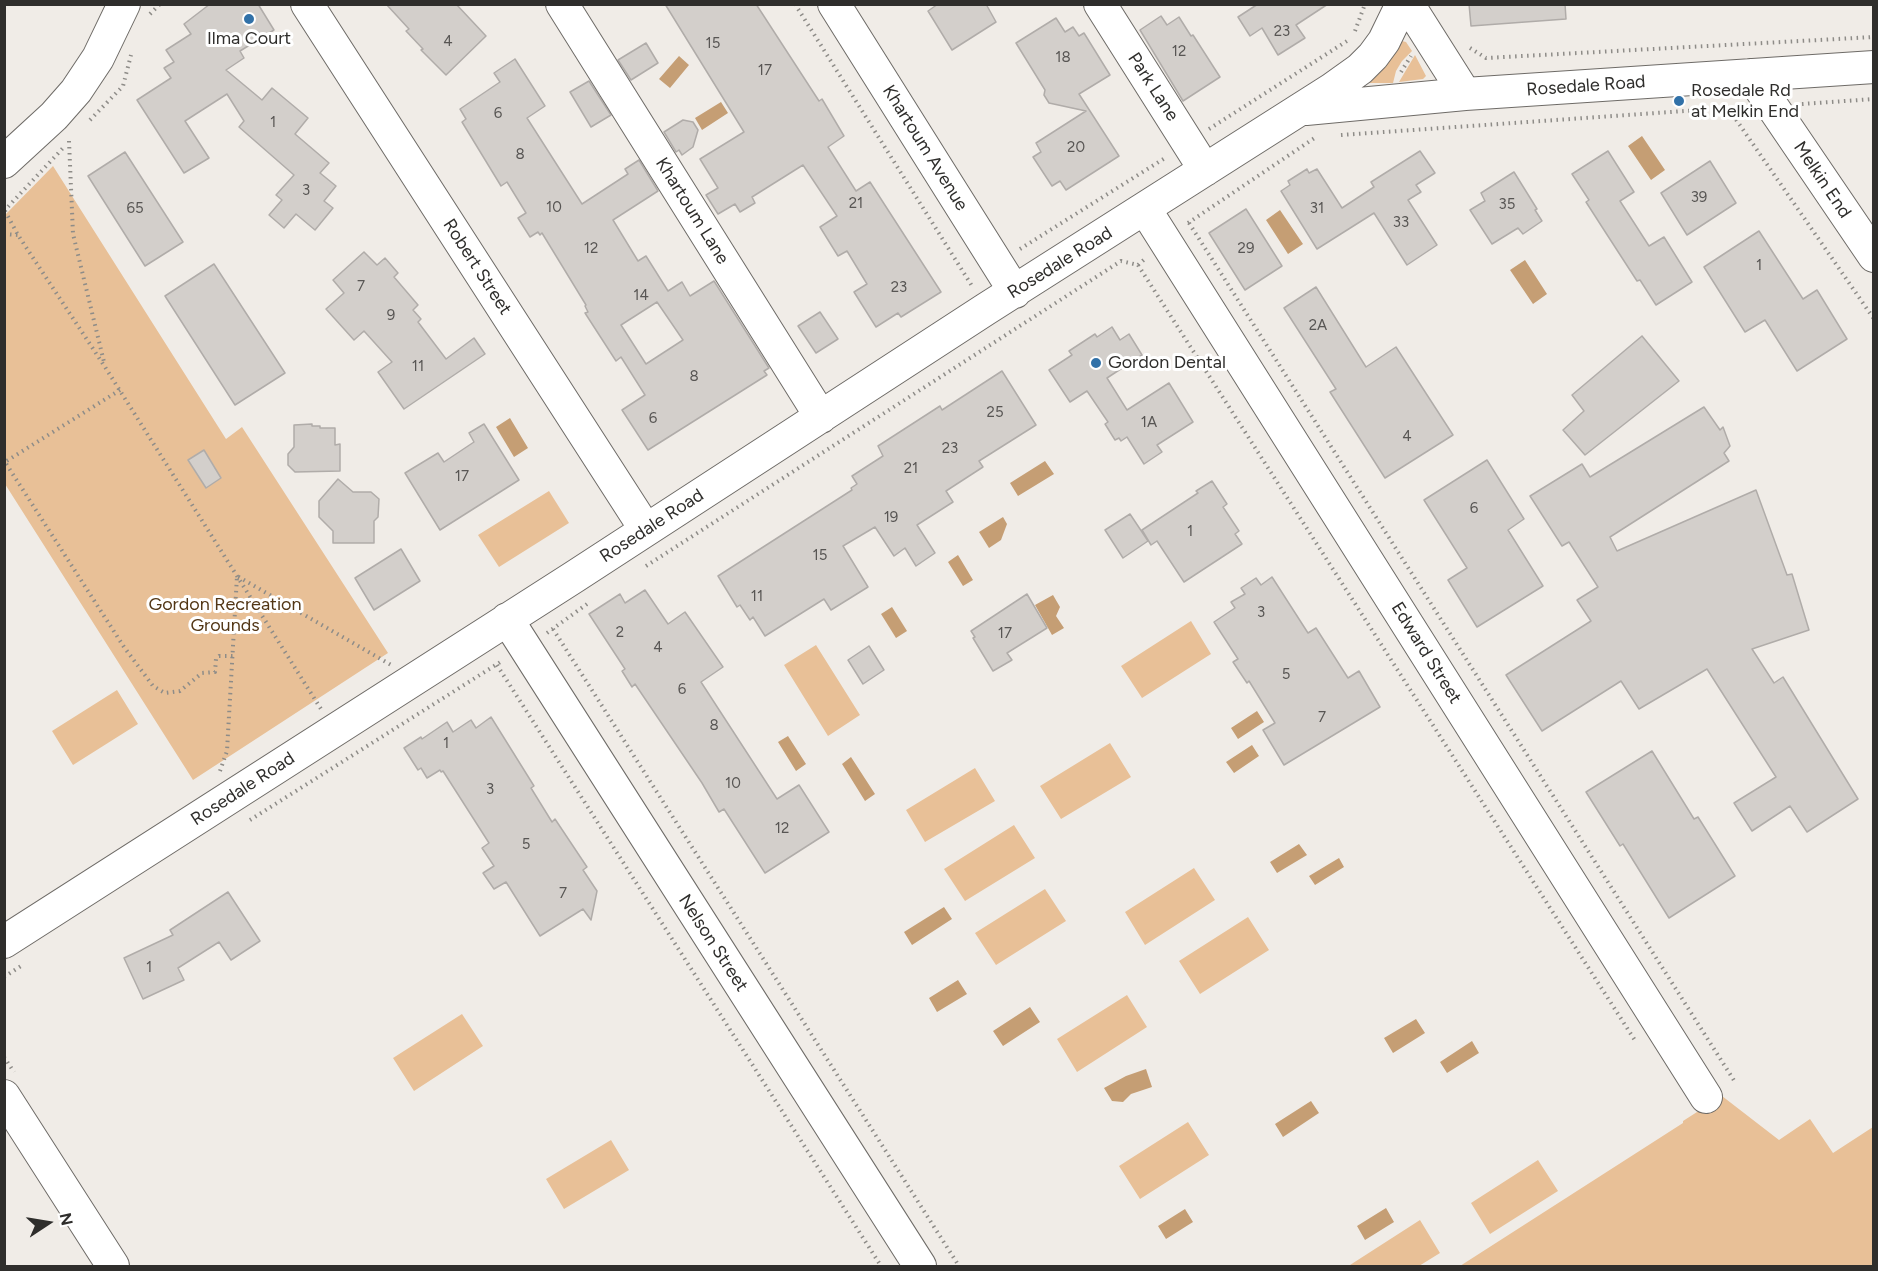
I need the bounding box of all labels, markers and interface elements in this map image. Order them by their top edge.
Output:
marker: Ilma Court [242,12,256,26]
house number: 23 [1274,23,1290,41]
place label: Ilma Court [207,28,291,50]
house number: 4 [443,33,453,51]
house number: 15 [706,35,720,53]
house number: 12 [1172,43,1186,61]
house number: 18 [1055,49,1071,67]
street label: Park Lane [1123,49,1183,125]
house number: 17 [758,62,772,80]
street label: Rosedale Road [1526,71,1646,101]
place label: Rosedale Rd at Melkin End [1691,80,1799,122]
street label: Khartoum Avenue [878,81,972,215]
marker: Rosedale Rd at Melkin End [1672,94,1686,108]
house number: 6 [494,105,502,123]
house number: 1 [270,114,276,132]
street label: Melkin End [1789,138,1855,222]
house number: 20 [1067,139,1085,157]
house number: 8 [515,146,525,164]
street label: Khartoum Lane [651,154,733,268]
house number: 3 [302,182,310,200]
house number: 39 [1691,189,1707,207]
house number: 21 [849,195,863,213]
house number: 35 [1499,196,1515,214]
house number: 10 [546,199,562,217]
house number: 65 [126,200,144,218]
house number: 31 [1310,200,1324,218]
house number: 33 [1393,214,1409,232]
street label: Robert Street [438,215,516,319]
street label: Rosedale Road [1004,222,1116,304]
house number: 12 [584,240,598,258]
house number: 29 [1238,240,1254,258]
house number: 1 [1756,257,1762,275]
house number: 7 [357,278,365,296]
house number: 23 [891,279,907,297]
house number: 14 [633,287,649,305]
house number: 9 [387,307,395,325]
house number: 2A [1309,317,1327,335]
place label: Gordon Dental [1108,352,1226,374]
marker: Gordon Dental [1089,356,1103,370]
house number: 11 [412,358,424,376]
house number: 8 [689,368,699,386]
house number: 25 [986,404,1004,422]
house number: 6 [649,410,657,428]
house number: 1A [1141,414,1157,432]
house number: 4 [1402,428,1412,446]
house number: 23 [942,440,958,458]
house number: 21 [904,460,918,478]
house number: 17 [455,468,469,486]
street label: Rosedale Road [596,484,708,568]
house number: 6 [1470,500,1478,518]
house number: 19 [884,509,898,527]
house number: 1 [1187,523,1193,541]
house number: 15 [813,547,827,565]
house number: 11 [751,588,763,606]
park label: Gordon Recreation Grounds [148,594,302,636]
street label: Edward Street [1386,598,1466,708]
house number: 3 [1257,604,1265,622]
house number: 2 [616,624,624,642]
house number: 17 [998,625,1012,643]
house number: 4 [653,639,663,657]
house number: 5 [1282,666,1290,684]
house number: 6 [678,681,686,699]
house number: 7 [1318,709,1326,727]
house number: 8 [709,717,719,735]
house number: 1 [443,735,449,753]
street label: Rosedale Road [187,747,299,831]
house number: 10 [725,775,741,793]
house number: 3 [486,781,494,799]
house number: 12 [775,820,789,838]
house number: 5 [522,836,530,854]
house number: 7 [559,885,567,903]
street label: Nelson Street [674,890,752,996]
house number: 1 [146,959,152,977]
north arrow [18,1193,78,1253]
text: N [56,1211,77,1227]

